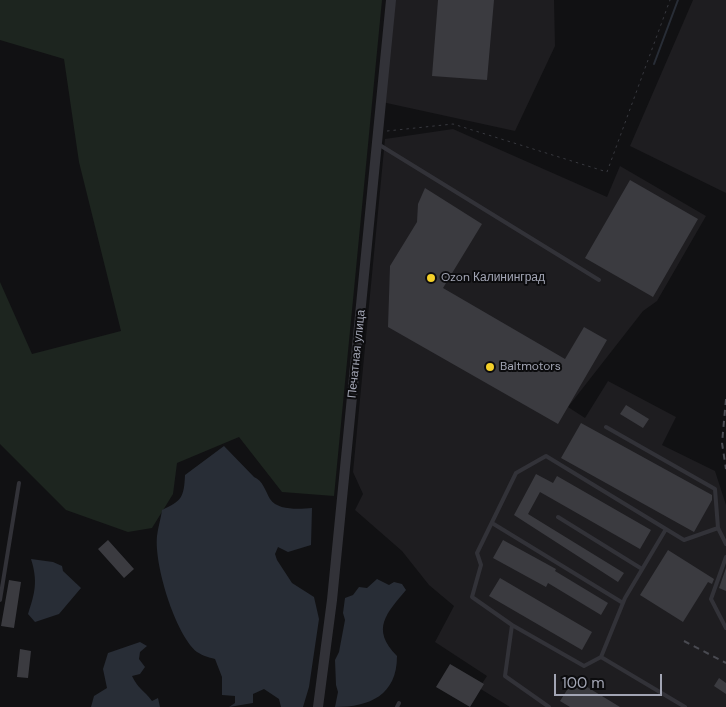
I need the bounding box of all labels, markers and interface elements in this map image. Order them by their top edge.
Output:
place label: Ozon Калининград [441,271,545,285]
marker: Ozon Калининград [425,272,437,284]
street label: Печатная улица [345,309,369,399]
place label: Baltmotors [500,360,561,374]
marker: Baltmotors [484,361,496,373]
scale bar [556,664,664,696]
text: 100 m [562,673,605,693]

